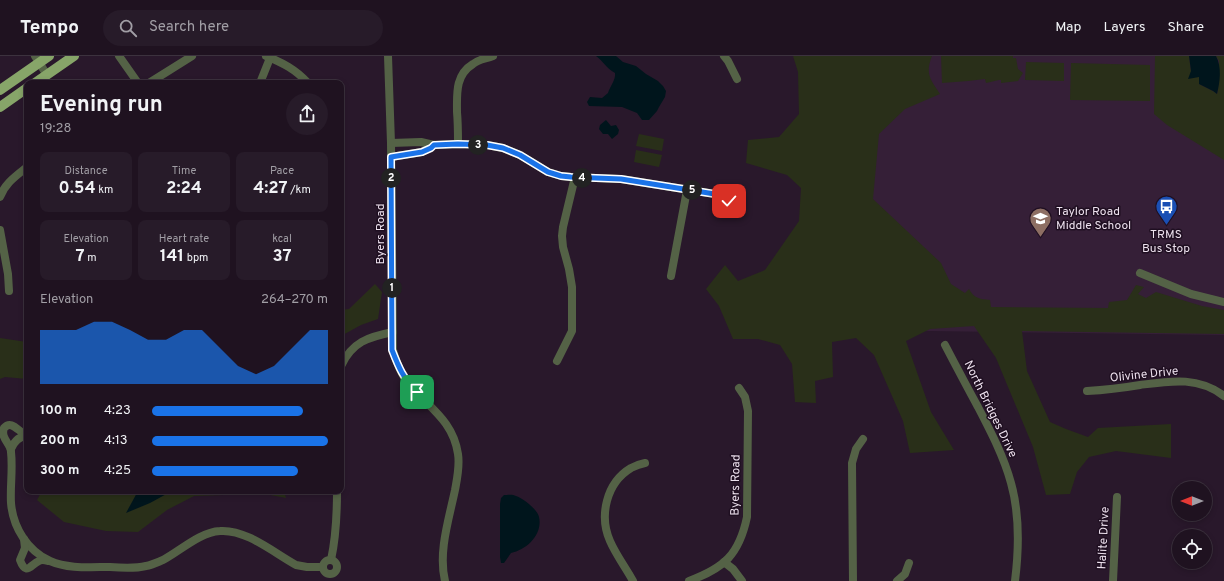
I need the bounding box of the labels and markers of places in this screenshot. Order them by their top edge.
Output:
pin: 3 [468,135,488,155]
pin: 2 [381,168,401,188]
pin: 4 [572,168,592,188]
pin: 5 [682,180,702,200]
pin [712,184,746,218]
bus stop icon: TRMS Bus Stop [1153,194,1179,227]
place label: Taylor Road Middle School [1056,204,1131,234]
school or university icon: Taylor Road Middle School [1028,205,1054,238]
place label: TRMS Bus Stop [1142,227,1190,257]
pin: 1 [382,278,402,298]
pin [400,375,434,409]

